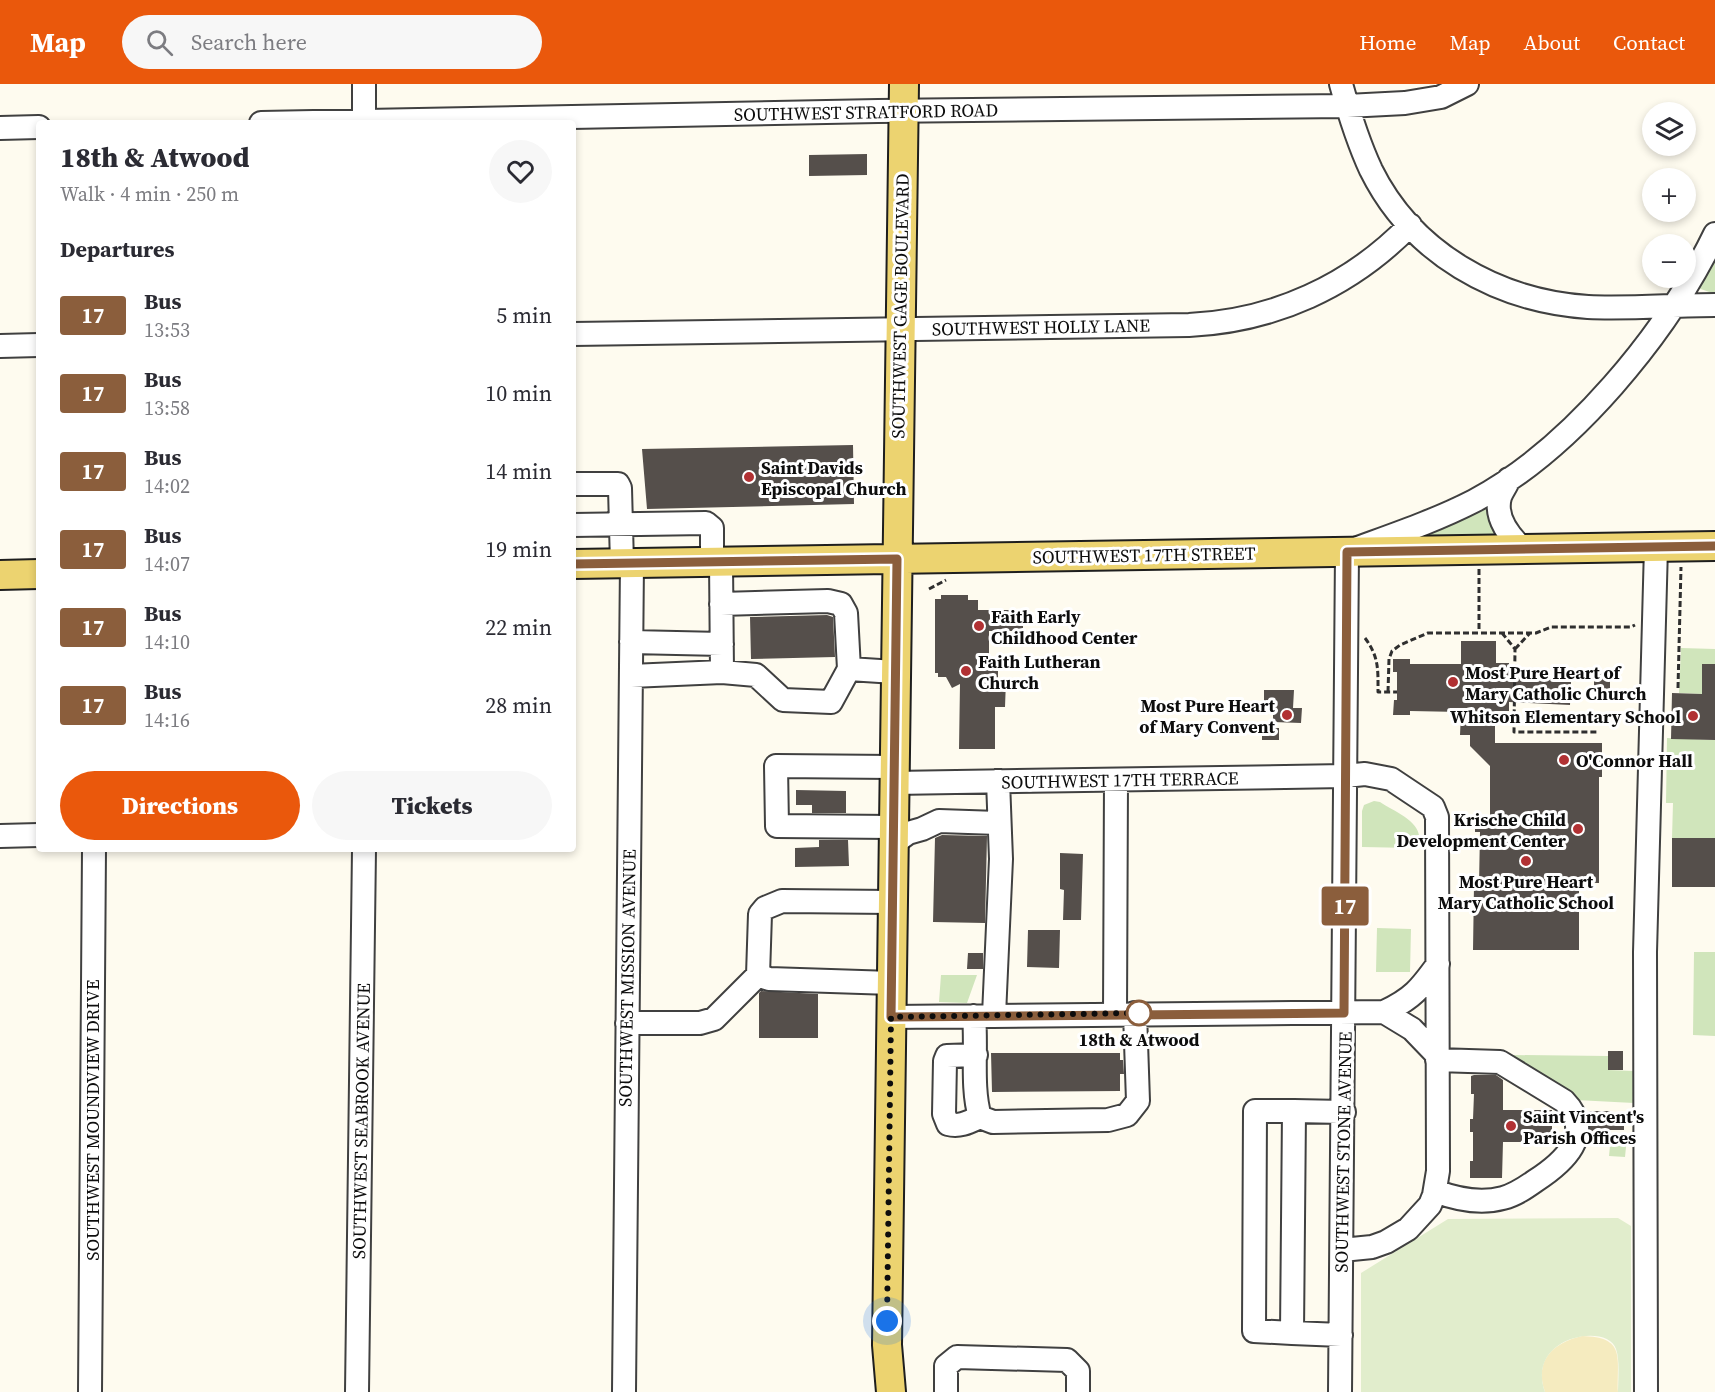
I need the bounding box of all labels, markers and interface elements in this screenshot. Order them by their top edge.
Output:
search box [122,15,542,69]
text: Map [30,23,86,61]
icon: search [143,26,176,59]
text: Search here [191,27,307,57]
text: Home [1359,28,1417,57]
text: Map [1450,28,1491,57]
text: About [1524,28,1580,57]
text: Contact [1613,28,1685,57]
street label: SOUTHWEST STRATFORD ROAD [734,97,998,127]
map controls [1642,102,1696,288]
button: layers [1642,102,1696,156]
text: 18th & Atwood [60,138,250,176]
button: heart [489,140,552,203]
button: + [1642,168,1696,222]
street label: SOUTHWEST GAGE BOULEVARD [885,173,915,439]
text: Walk · 4 min · 250 m [60,180,239,208]
text: Departures [60,234,174,264]
button: − [1642,234,1696,288]
text: Bus [144,286,181,316]
text: 5 min [496,300,552,330]
text: 17 [82,301,104,330]
street label: SOUTHWEST HOLLY LANE [932,313,1150,341]
text: 13:53 [144,316,190,344]
text: Bus [144,364,181,394]
text: 10 min [485,378,552,408]
text: 17 [82,379,104,408]
text: 13:58 [144,394,190,422]
text: Bus [144,442,181,472]
place label: Saint Davids Episcopal Church [761,455,907,501]
text: 14 min [485,456,552,486]
text: 17 [82,457,104,486]
marker: Saint Davids Episcopal Church [742,470,756,484]
text: 14:02 [144,472,190,500]
text: Bus [144,520,181,550]
text: 19 min [485,534,552,564]
text: 17 [82,535,104,564]
street label: SOUTHWEST 17TH STREET [1032,541,1256,569]
text: 14:07 [144,550,190,578]
text: Bus [144,598,181,628]
place label: Faith Early Childhood Center [991,604,1138,650]
text: 22 min [485,612,552,642]
text: 17 [82,613,104,642]
marker: Faith Early Childhood Center [972,619,986,633]
text: 14:10 [144,628,190,656]
place label: Faith Lutheran Church [978,649,1101,695]
place label: Most Pure Heart of Mary Catholic Church [1465,660,1647,706]
marker: Faith Lutheran Church [959,664,973,678]
marker: Most Pure Heart of Mary Catholic Church [1446,675,1460,689]
text: Bus [144,676,181,706]
text: 28 min [485,690,552,720]
text: 17 [82,691,104,720]
place label: Most Pure Heart of Mary Convent [1139,693,1276,739]
place label: Whitson Elementary School [1450,704,1681,729]
text: 14:16 [144,706,190,734]
marker: Most Pure Heart of Mary Convent [1280,708,1294,722]
marker: Whitson Elementary School [1686,709,1700,723]
place label: O'Connor Hall [1576,748,1693,773]
marker: O'Connor Hall [1557,753,1571,767]
street label: SOUTHWEST 17TH TERRACE [1001,765,1239,795]
button: Directions [60,771,300,840]
button: Tickets [312,771,552,840]
place label: Krische Child Development Center [1396,807,1567,853]
marker: Krische Child Development Center [1571,822,1585,836]
street label: SOUTHWEST MISSION AVENUE [612,849,642,1107]
marker: Most Pure Heart Mary Catholic School [1519,854,1533,868]
place label: Most Pure Heart Mary Catholic School [1438,869,1614,915]
line badge: 17 [1318,886,1372,926]
text: 17 [1334,892,1356,921]
street label: SOUTHWEST MOUNDVIEW DRIVE [80,979,105,1261]
street label: SOUTHWEST SEABROOK AVENUE [346,983,376,1259]
marker: 18th & Atwood [1126,1000,1152,1026]
place label: 18th & Atwood [1079,1027,1200,1052]
street label: SOUTHWEST STONE AVENUE [1328,1031,1358,1273]
place label: Saint Vincent's Parish Offices [1523,1104,1644,1150]
marker: Saint Vincent's Parish Offices [1504,1119,1518,1133]
your location [872,1306,902,1336]

